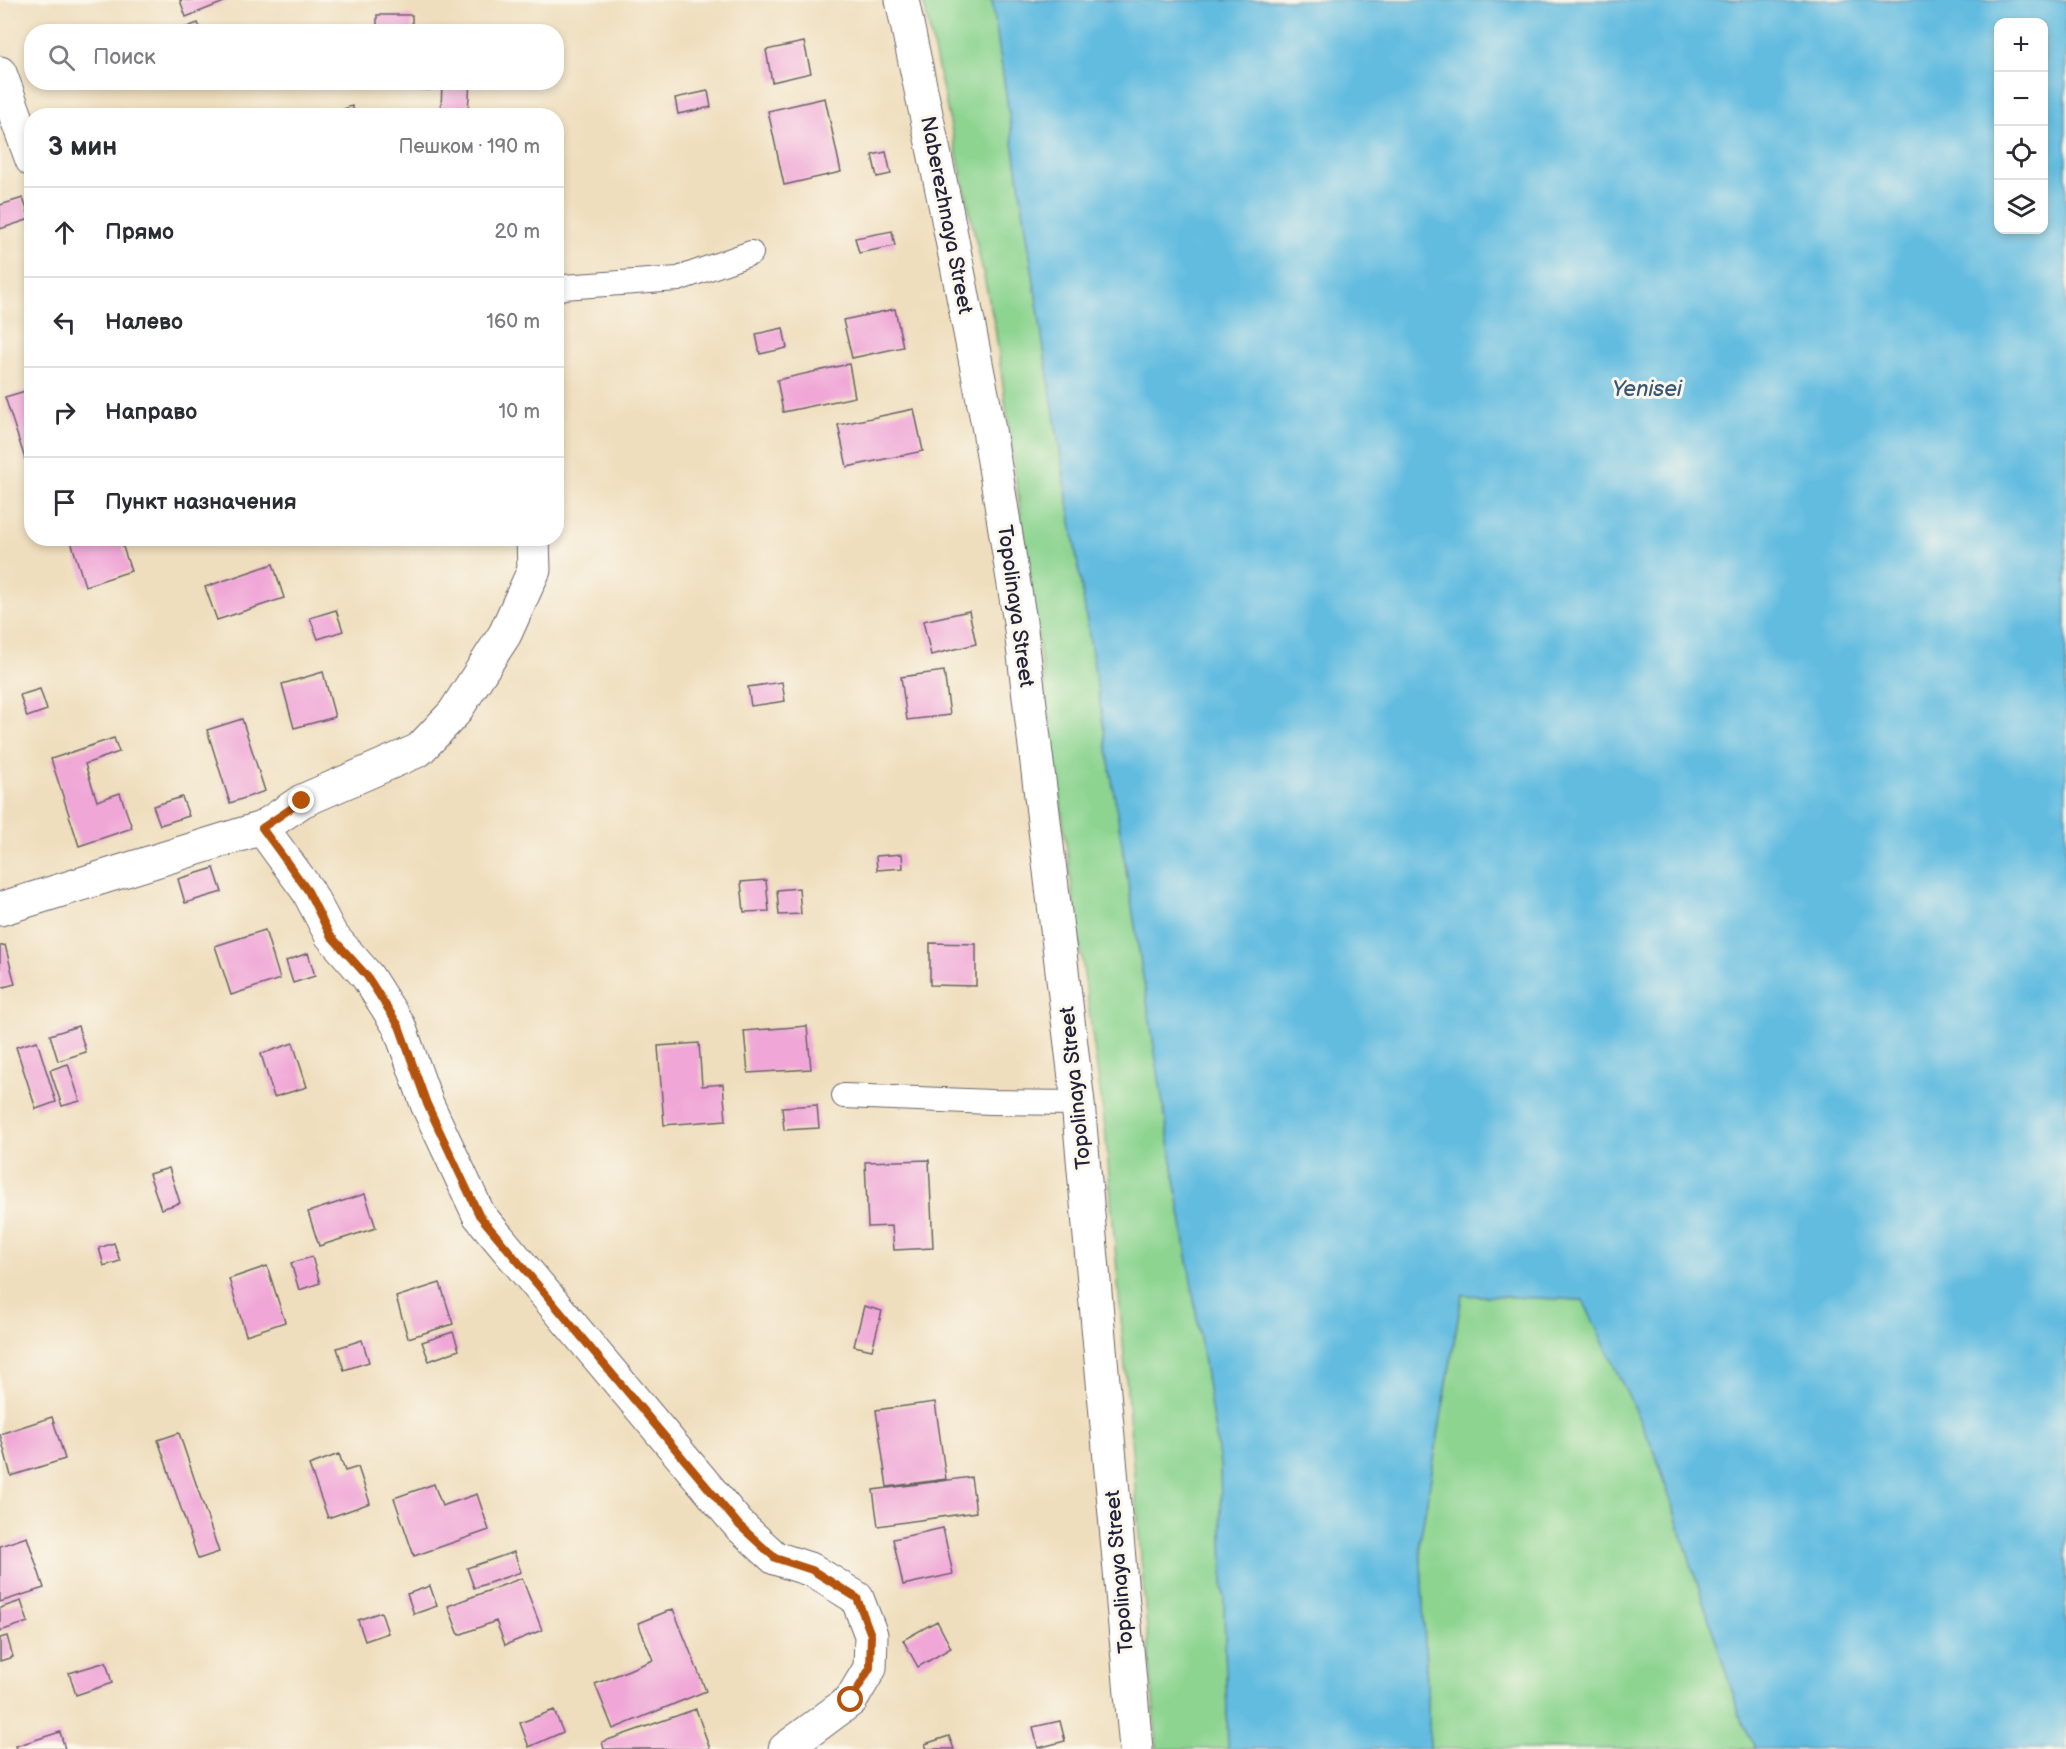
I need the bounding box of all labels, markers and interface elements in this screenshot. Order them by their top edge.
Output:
map controls [1994,18,2048,234]
button: + [1994,18,2048,72]
search box [24,24,564,90]
icon: search [45,41,78,74]
text: Поиск [93,44,156,71]
button: − [1994,72,2048,126]
street label: Naberezhnaya Street [915,114,978,317]
button: locate [1994,126,2048,180]
text: 3 мин [48,132,117,163]
text: Пешком · 190 m [399,135,540,159]
button: layers [1994,180,2048,234]
icon: ahead [48,216,81,249]
text: Прямо [105,219,174,246]
text: 20 m [495,220,540,244]
icon: left [48,306,81,339]
text: Налево [105,309,183,336]
text: 160 m [486,310,540,334]
water label: Yenisei [1612,376,1683,403]
icon: right [48,396,81,429]
text: Направо [105,399,197,426]
text: 10 m [499,400,540,424]
icon: arrive [48,486,81,519]
text: Пункт назначения [105,489,297,516]
street label: Topolinaya Street [992,523,1039,689]
route end [288,787,314,813]
street label: Topolinaya Street [1054,1005,1096,1171]
street label: Topolinaya Street [1100,1489,1139,1654]
route start [837,1686,863,1712]

